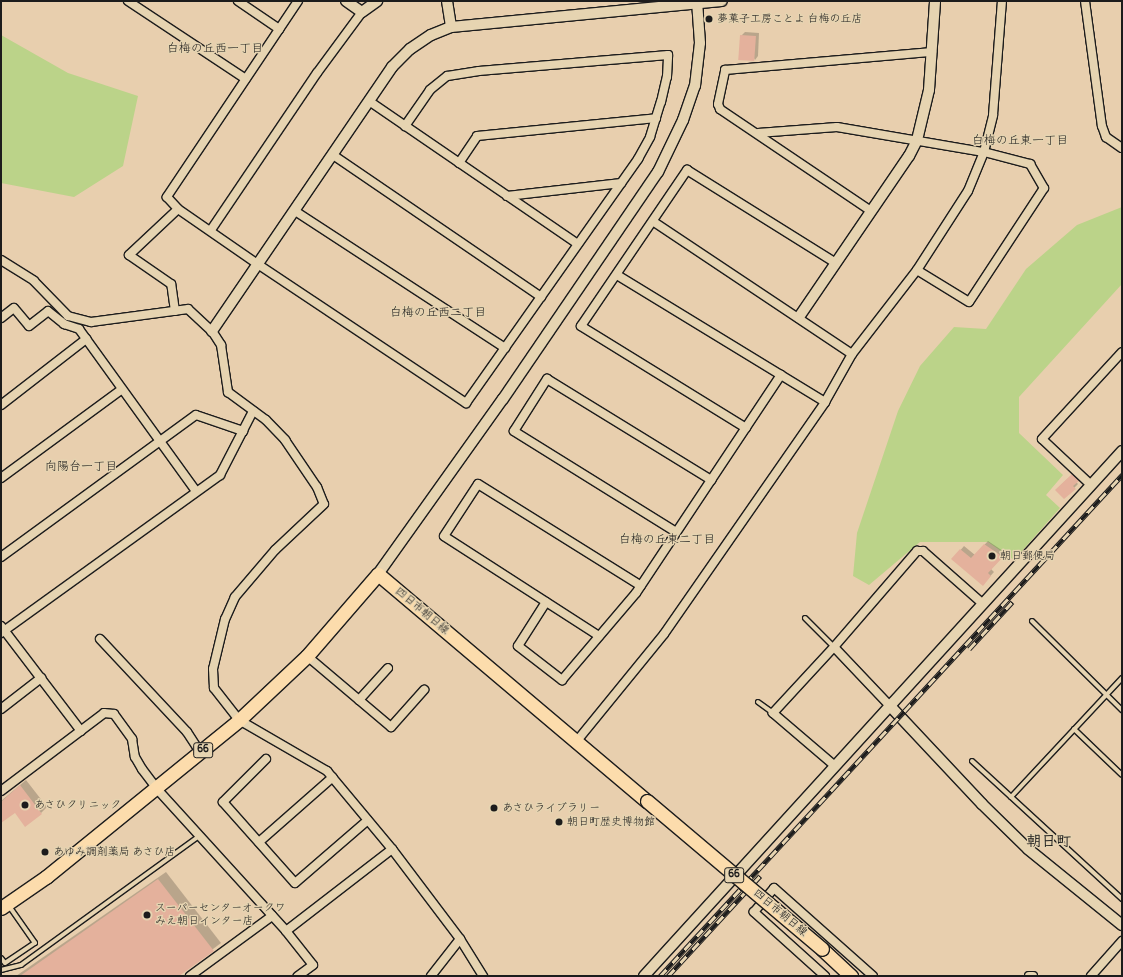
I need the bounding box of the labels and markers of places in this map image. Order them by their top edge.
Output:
place label: 夢菓子工房ことよ 白梅の丘店 [717,12,862,26]
marker: 夢菓子工房ことよ 白梅の丘店 [704,14,714,24]
place label: 朝日郵便局 [1000,549,1055,563]
marker: 朝日郵便局 [987,551,997,561]
place label: あさひクリニック [34,798,122,812]
marker: あさひクリニック [19,799,31,811]
place label: あさひライブラリー [502,801,601,815]
marker: あさひライブラリー [489,803,499,813]
place label: 朝日町歴史博物館 [567,815,655,829]
marker: 朝日町歴史博物館 [554,817,564,827]
place label: あゆみ調剤薬局 あさひ店 [53,845,176,859]
marker: あゆみ調剤薬局 あさひ店 [40,847,50,857]
place label: スーパーセンターオークワ みえ朝日インター店 [155,902,287,928]
marker: スーパーセンターオークワ みえ朝日インター店 [142,910,152,920]

